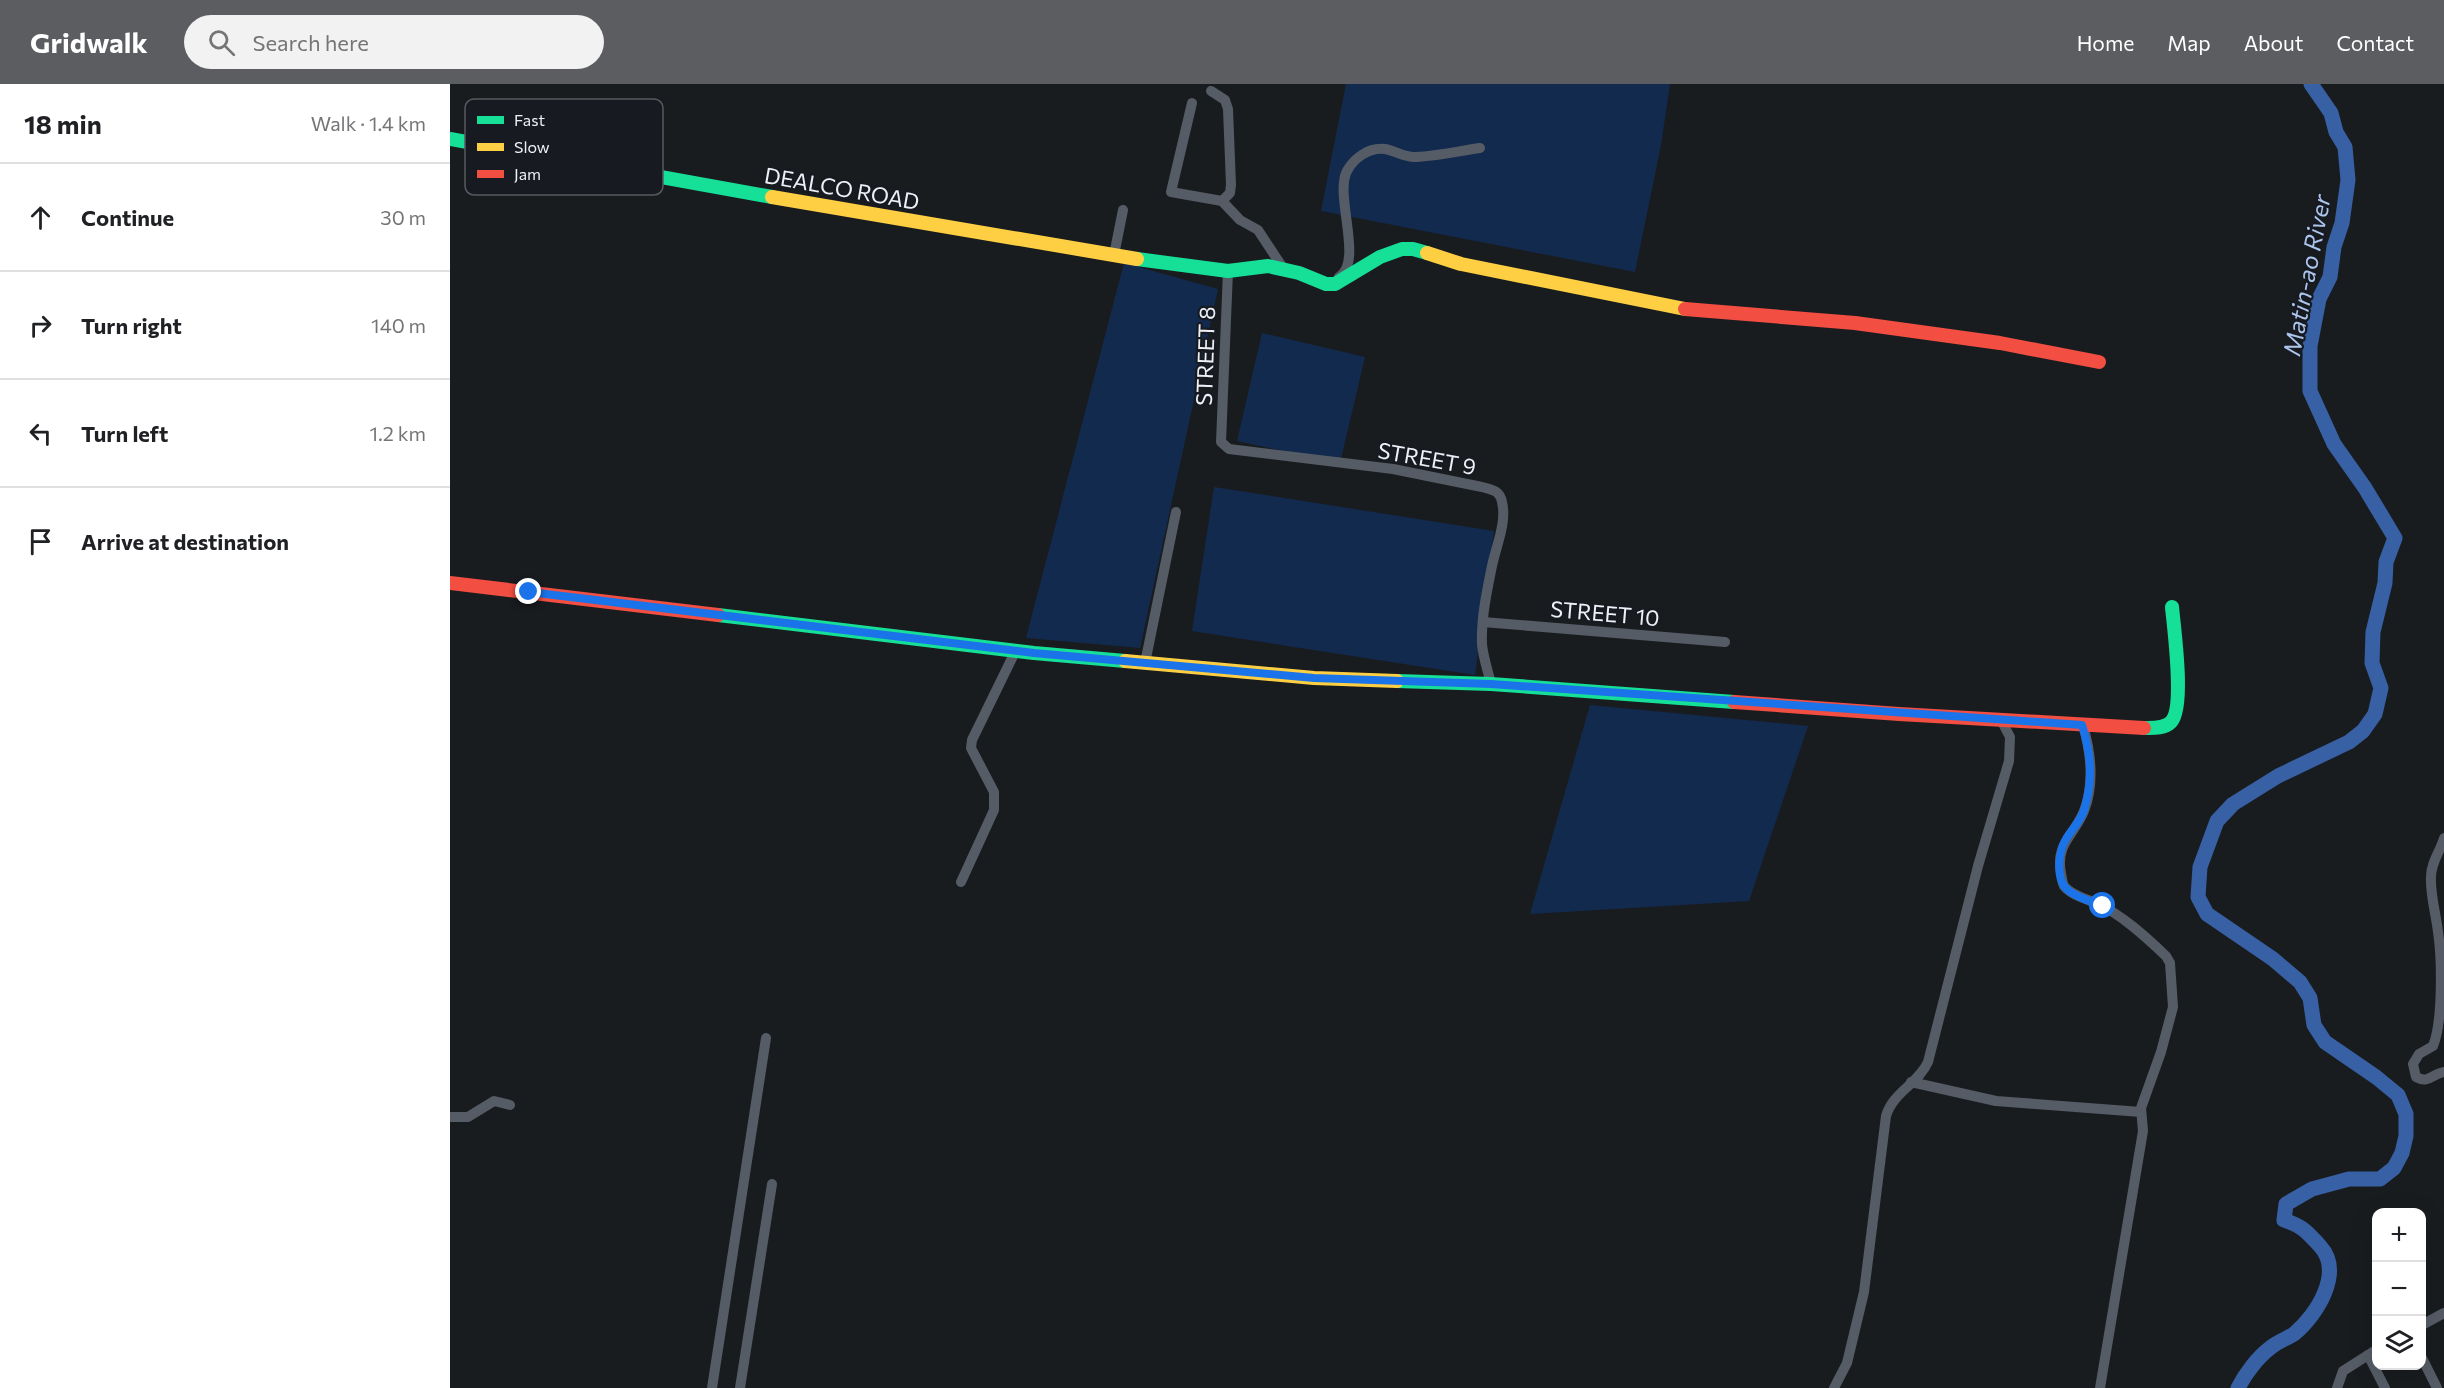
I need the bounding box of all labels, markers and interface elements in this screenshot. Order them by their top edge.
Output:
search box [184,15,604,69]
text: Gridwalk [30,25,148,59]
icon: search [205,26,238,59]
text: Search here [253,29,369,56]
text: Home [2077,30,2134,55]
text: Map [2167,30,2211,55]
text: About [2244,30,2303,55]
text: Contact [2336,30,2414,55]
legend [465,99,663,195]
text: 18 min [24,108,102,139]
text: Fast [514,110,545,129]
text: Walk · 1.4 km [311,111,426,135]
text: Slow [514,137,550,156]
street label: DEALCO ROAD [762,161,922,215]
text: Jam [514,164,541,183]
water label: Matin-ao River [2276,191,2336,358]
icon: ahead [24,201,57,234]
text: Continue [81,204,174,231]
text: 30 m [380,205,426,229]
street label: STREET 8 [1190,306,1220,406]
icon: right [24,309,57,342]
text: Turn right [81,312,182,339]
text: 140 m [371,313,426,337]
icon: left [24,417,57,450]
text: Turn left [81,420,168,447]
text: 1.2 km [370,421,426,445]
street label: STREET 9 [1376,436,1478,480]
icon: arrive [24,525,57,558]
text: Arrive at destination [81,528,289,555]
route end [515,578,541,604]
street label: STREET 10 [1549,595,1661,631]
route start [2089,892,2115,918]
map controls [2372,1208,2426,1370]
button: + [2372,1208,2426,1262]
button: − [2372,1262,2426,1316]
button: layers [2372,1316,2426,1370]

